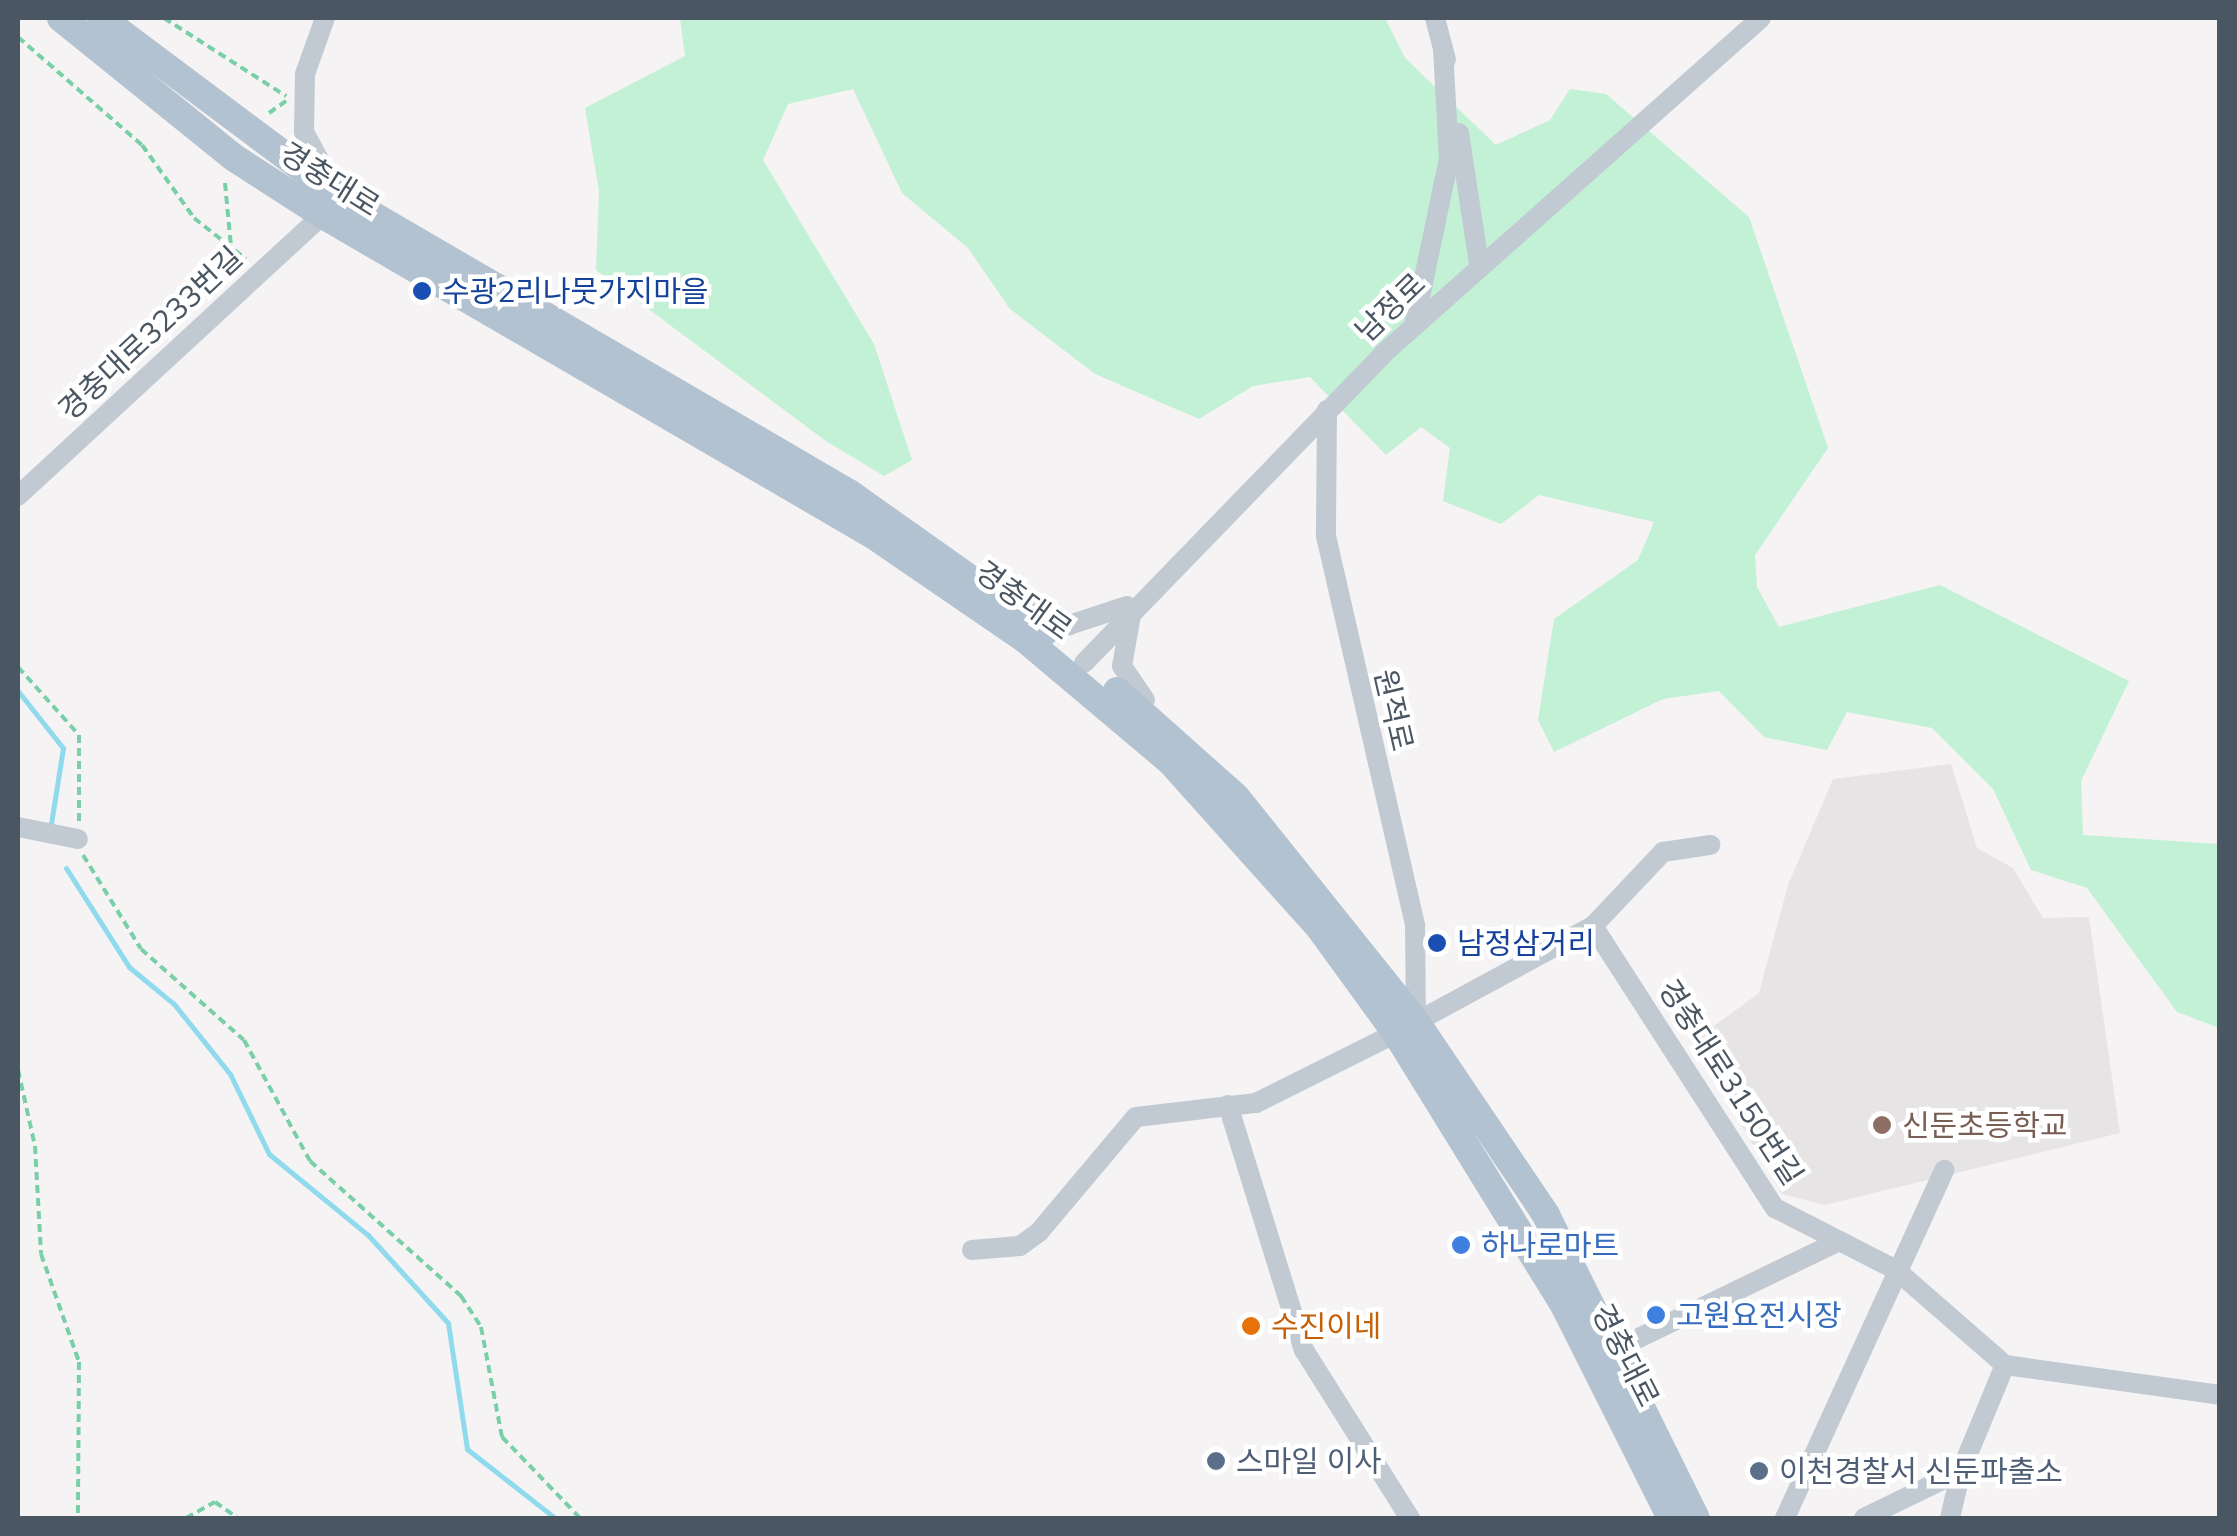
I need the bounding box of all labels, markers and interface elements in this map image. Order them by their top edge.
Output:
street label: 경충대로 [274,134,386,224]
street label: 경충대로3233번길 [51,239,249,427]
street label: 남정로 [1348,265,1432,349]
place label: 수광2리나뭇가지마을 [442,273,708,309]
marker: 수광2리나뭇가지마을 [411,280,433,302]
street label: 경충대로 [969,553,1079,647]
street label: 원적로 [1367,666,1421,754]
place label: 남정삼거리 [1457,925,1595,961]
marker: 남정삼거리 [1426,932,1448,954]
street label: 경충대로3150번길 [1651,973,1811,1191]
place label: 신둔초등학교 [1902,1107,2068,1143]
marker: 신둔초등학교 [1871,1114,1893,1136]
place label: 하나로마트 [1481,1227,1619,1263]
marker: 하나로마트 [1450,1234,1472,1256]
place label: 고원요전시장 [1676,1297,1842,1333]
street label: 경충대로 [1585,1298,1667,1412]
marker: 고원요전시장 [1645,1304,1667,1326]
place label: 수진이네 [1271,1308,1381,1344]
marker: 수진이네 [1240,1315,1262,1337]
place label: 스마일 이사 [1236,1443,1382,1479]
marker: 스마일 이사 [1205,1450,1227,1472]
place label: 이천경찰서 신둔파출소 [1779,1453,2063,1489]
marker: 이천경찰서 신둔파출소 [1748,1460,1770,1482]

